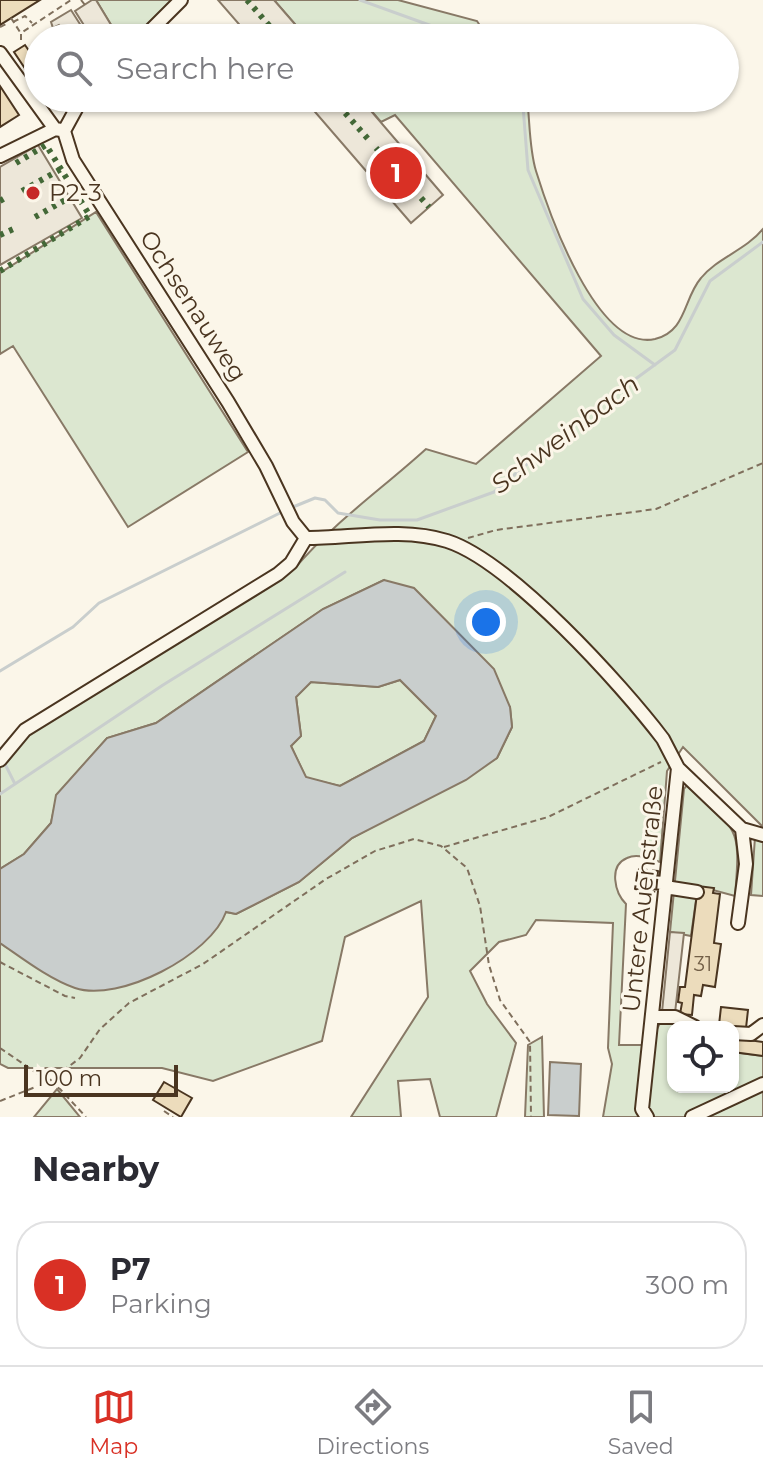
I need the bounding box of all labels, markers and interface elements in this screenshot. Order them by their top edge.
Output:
search box [24,24,739,112]
icon: search [52,46,96,90]
text: Search here [116,50,294,87]
pin: 1 [370,143,422,203]
place label: P2-3 [49,178,102,207]
marker: P2-3 [24,184,42,202]
street label: Ochsenauweg [134,225,253,387]
water label: Schweinbach [484,368,646,500]
your location [466,602,506,642]
street label: Untere Auenstraße [616,784,669,1014]
house number: 31 [694,952,712,976]
map controls [667,1021,739,1093]
button: locate [667,1021,739,1093]
scale bar [24,1061,178,1097]
text: 100 m [36,1065,102,1092]
text: Nearby [32,1148,159,1190]
text: P7 [110,1251,151,1288]
text: 1 [55,1269,65,1301]
text: 300 m [646,1269,729,1301]
text: Parking [110,1288,212,1320]
tab: Map [89,1385,138,1460]
tab: Directions [317,1385,429,1460]
tab: Saved [608,1385,674,1460]

